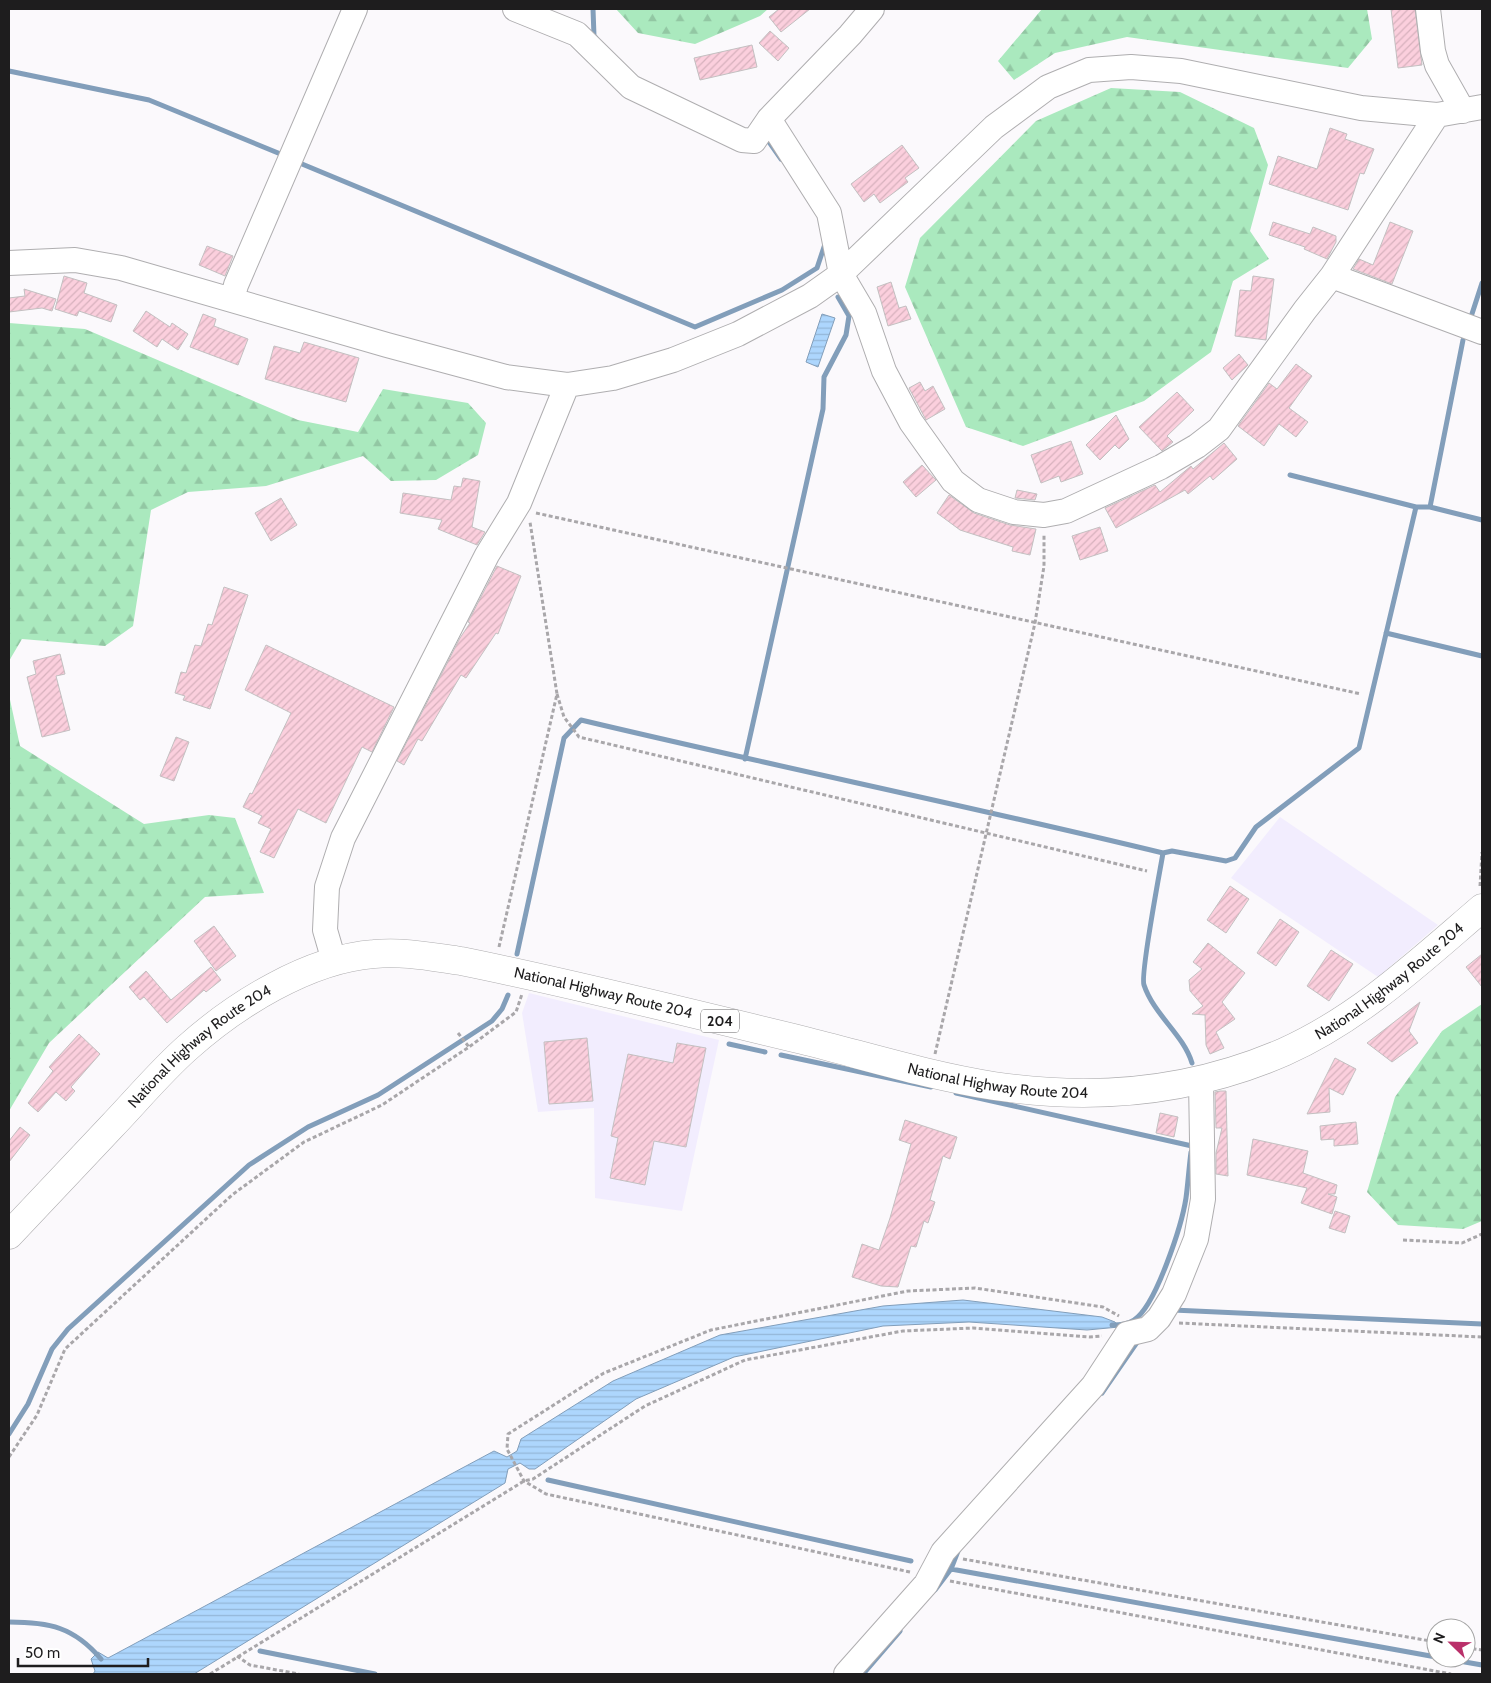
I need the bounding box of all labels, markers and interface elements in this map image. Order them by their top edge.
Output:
street label: National Highway Route 204 [1312,919,1467,1044]
street label: National Highway Route 204 [512,963,694,1022]
street label: National Highway Route 204 [124,981,275,1112]
road number: 204 [701,1009,739,1032]
street label: National Highway Route 204 [906,1059,1088,1102]
north arrow [1426,1618,1476,1668]
text: N [1429,1630,1449,1646]
scale bar [18,1636,148,1668]
text: 50 m [25,1644,60,1662]

